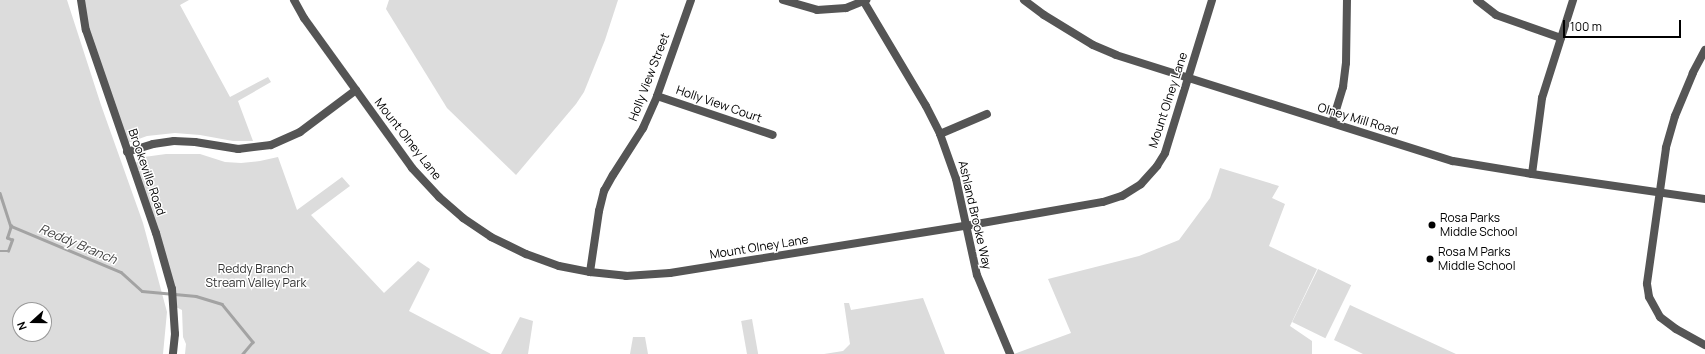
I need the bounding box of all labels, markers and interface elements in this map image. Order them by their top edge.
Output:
scale bar [1565,12,1683,38]
text: 100 m [1570,18,1602,35]
street label: Holly View Street [626,31,672,123]
street label: Mount Olney Lane [1146,50,1190,150]
street label: Holly View Court [674,83,764,125]
street label: Mount Olney Lane [372,95,444,183]
street label: Olney Mill Road [1316,100,1400,138]
street label: Brookeville Road [125,127,169,217]
street label: Ashland Brooke Way [955,159,995,271]
place label: Rosa Parks Middle School [1440,211,1517,239]
marker: Rosa Parks Middle School [1427,220,1437,230]
water label: Reddy Branch [37,221,119,267]
street label: Mount Olney Lane [709,232,809,262]
place label: Rosa M Parks Middle School [1438,245,1515,273]
marker: Rosa M Parks Middle School [1425,254,1435,264]
park label: Reddy Branch Stream Valley Park [205,262,307,290]
north arrow [12,302,52,342]
text: N [13,320,30,332]

